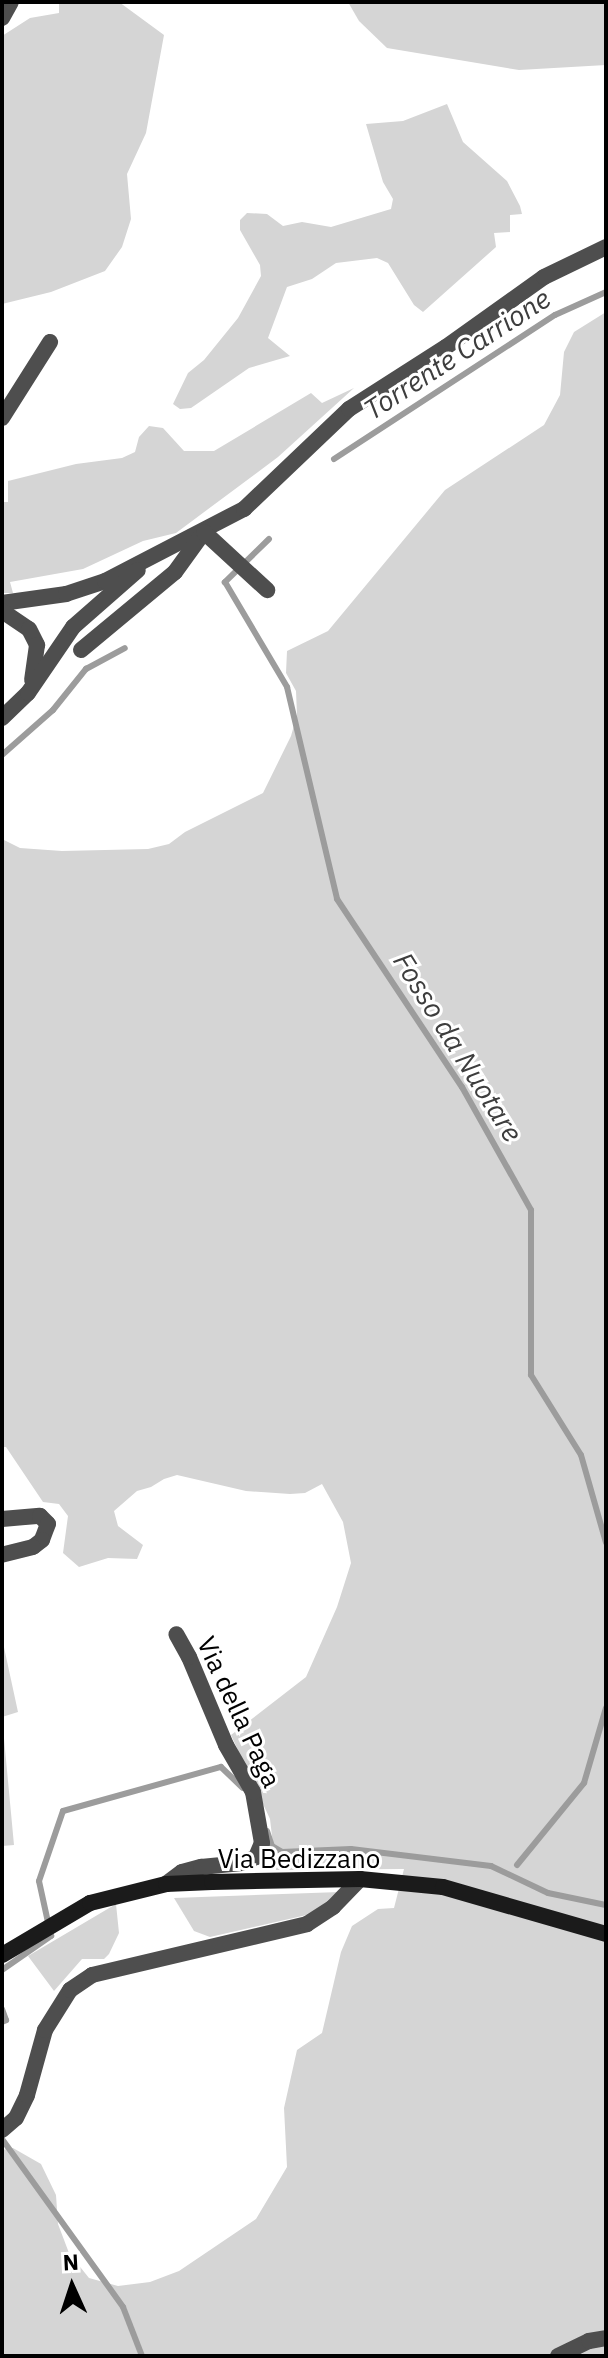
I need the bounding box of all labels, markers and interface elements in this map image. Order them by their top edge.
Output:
water label: Torrente Carrione [357,281,557,427]
water label: Fosso da Nuotare [386,946,530,1148]
street label: Via della Paga [190,1632,288,1792]
street label: Via Bedizzano [218,1843,380,1875]
north arrow [32,2246,112,2326]
text: N [62,2247,79,2276]

